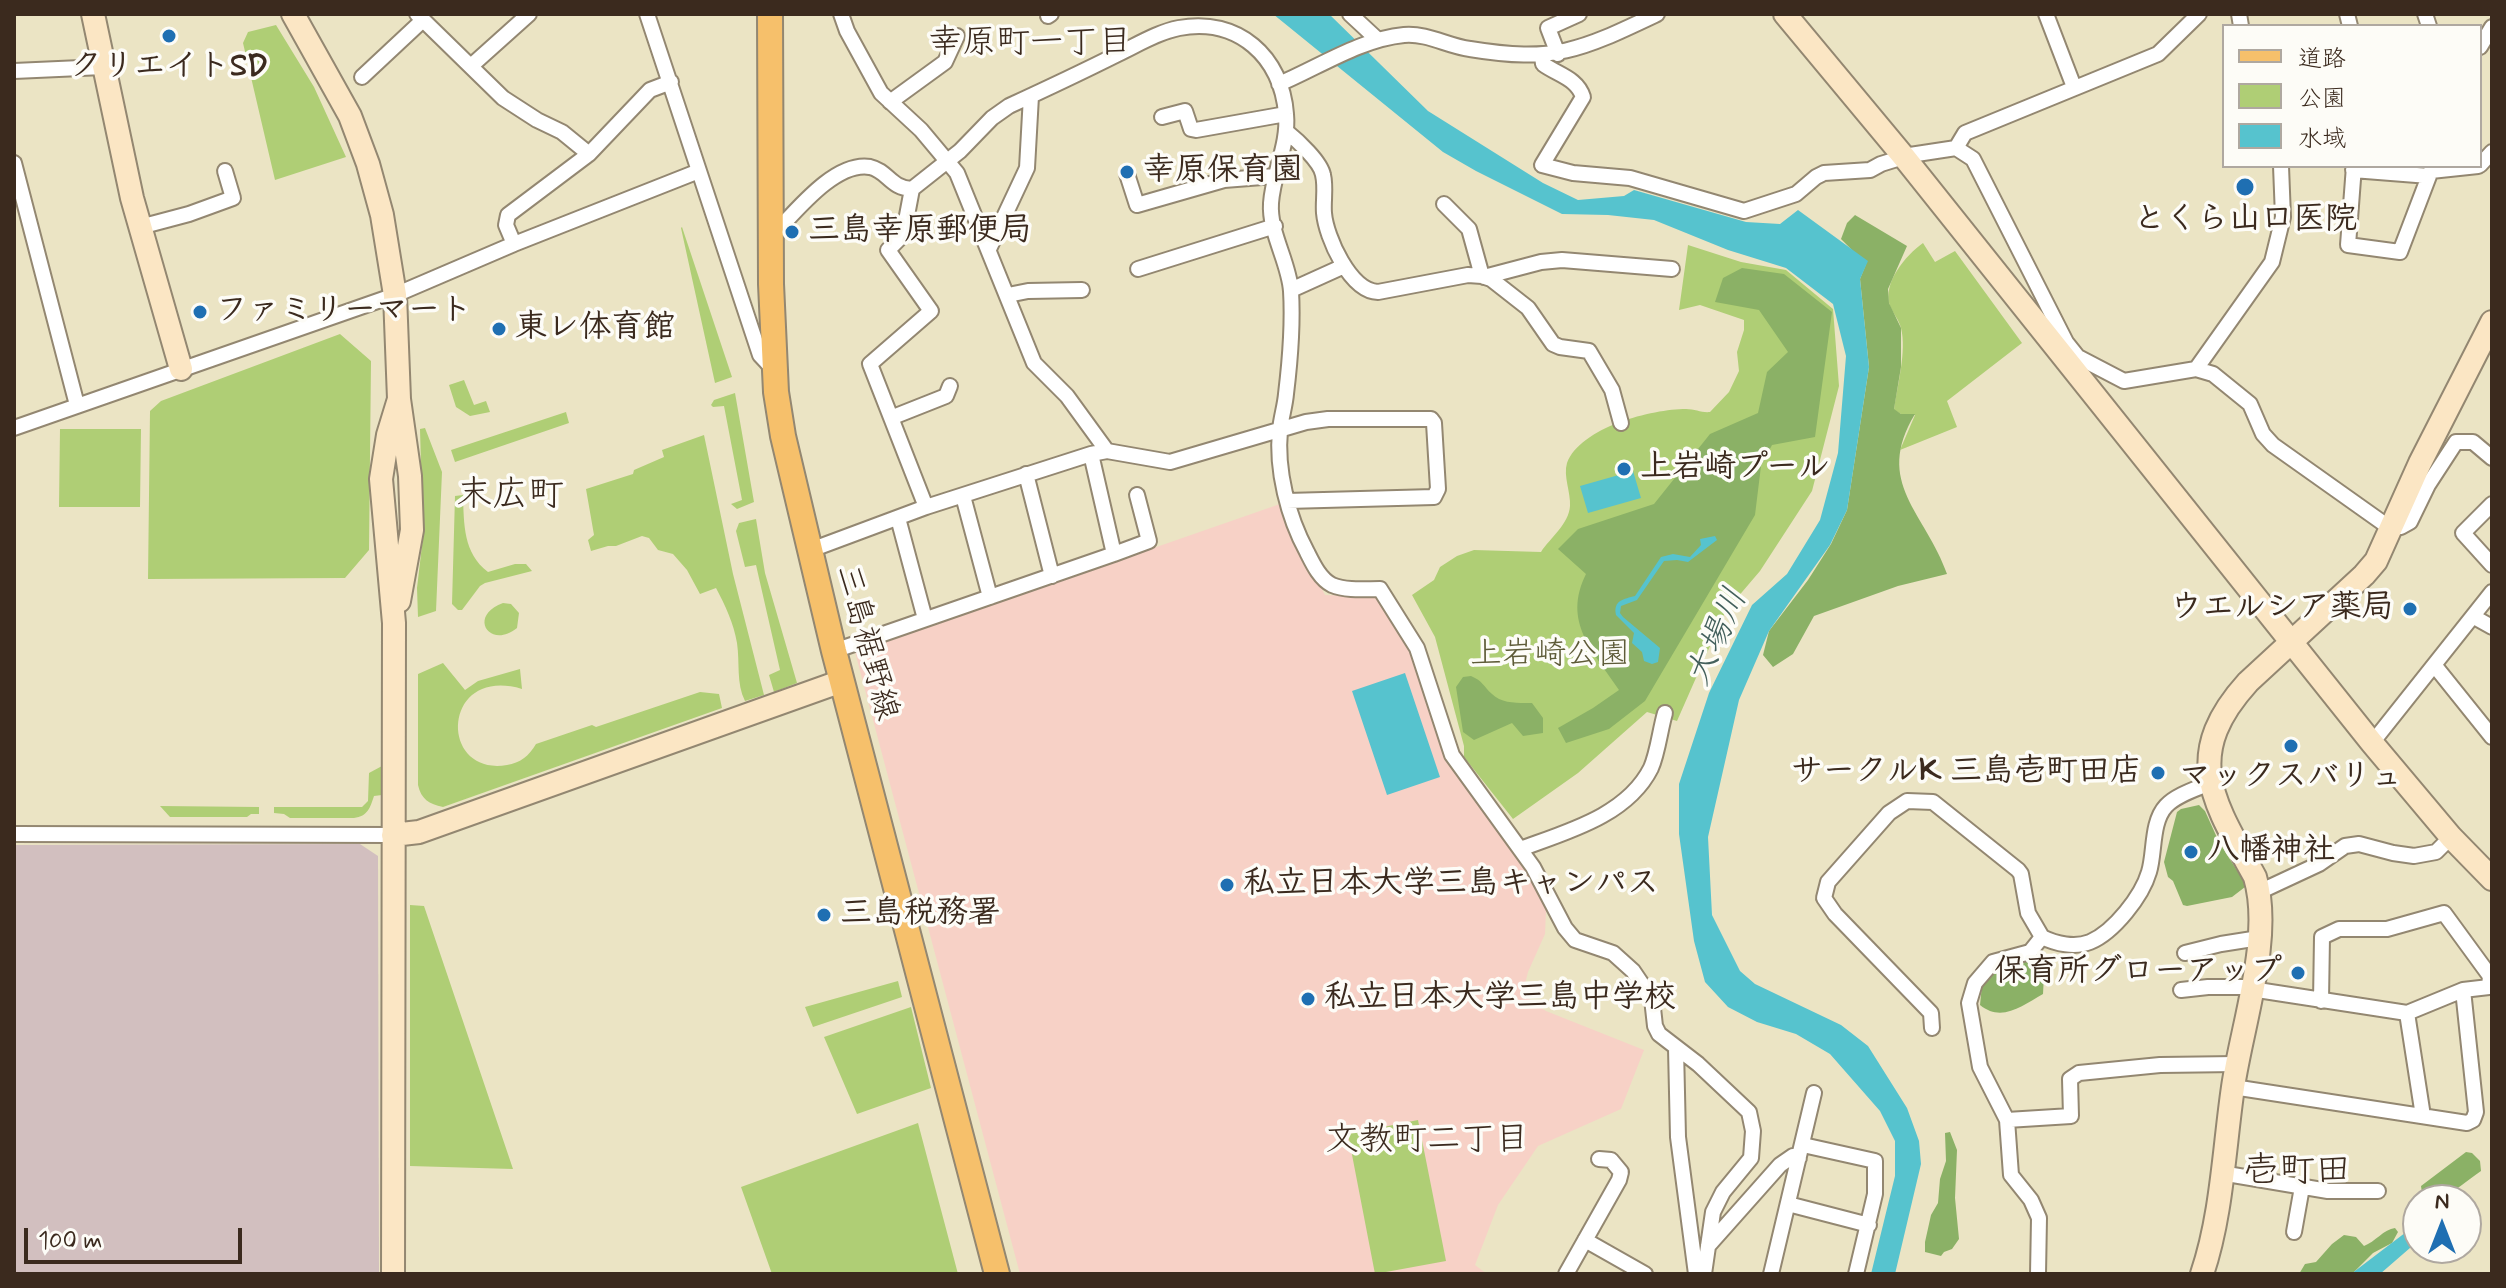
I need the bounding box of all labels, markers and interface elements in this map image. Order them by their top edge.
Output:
legend [2222,24,2482,168]
district label: 幸原町一丁目 [928,25,1132,65]
marker: クリエイトSD [160,27,178,45]
text: 道路 [2298,44,2346,75]
place label: クリエイトSD [70,49,268,87]
text: 公園 [2298,84,2346,115]
text: 水域 [2298,124,2346,155]
place label: 幸原保育園 [1143,153,1303,191]
marker: 幸原保育園 [1118,163,1136,181]
marker: とくら山口医院 [2234,176,2256,198]
place label: とくら山口医院 [2133,202,2357,240]
place label: 三島幸原郵便局 [808,213,1032,251]
marker: 三島幸原郵便局 [783,223,801,241]
place label: ファミリーマート [216,293,472,331]
marker: ファミリーマート [191,303,209,321]
place label: 東レ体育館 [515,310,675,348]
marker: 東レ体育館 [490,320,508,338]
place label: 上岩崎プール [1640,450,1830,488]
marker: 上岩崎プール [1615,460,1633,478]
district label: 末広町 [456,475,564,519]
street label: 三島裾野線 [826,561,904,725]
water label: 大場川 [1680,583,1758,693]
place label: ウエルシア薬局 [2170,590,2394,628]
marker: ウエルシア薬局 [2401,600,2419,618]
park label: 上岩崎公園 [1470,637,1630,675]
marker: マックスバリュ [2282,737,2300,755]
place label: サークルK 三島壱町田店 [1791,754,2142,792]
place label: マックスバリュ [2179,759,2403,797]
marker: サークルK 三島壱町田店 [2149,764,2167,782]
place label: 八幡神社 [2207,833,2335,871]
marker: 八幡神社 [2182,843,2200,861]
place label: 私立日本大学三島キャンパス [1243,866,1659,904]
marker: 私立日本大学三島キャンパス [1218,876,1236,894]
place label: 三島税務署 [840,896,1000,934]
marker: 三島税務署 [815,906,833,924]
place label: 保育所グローアップ [1994,954,2282,992]
marker: 保育所グローアップ [2289,964,2307,982]
place label: 私立日本大学三島中学校 [1324,980,1676,1018]
marker: 私立日本大学三島中学校 [1299,990,1317,1008]
district label: 文教町二丁目 [1325,1122,1529,1162]
district label: 壱町田 [2243,1151,2351,1195]
north arrow [2402,1184,2482,1264]
text: N [2435,1188,2449,1216]
scale bar [28,1212,246,1262]
text: 100 m [38,1226,102,1257]

